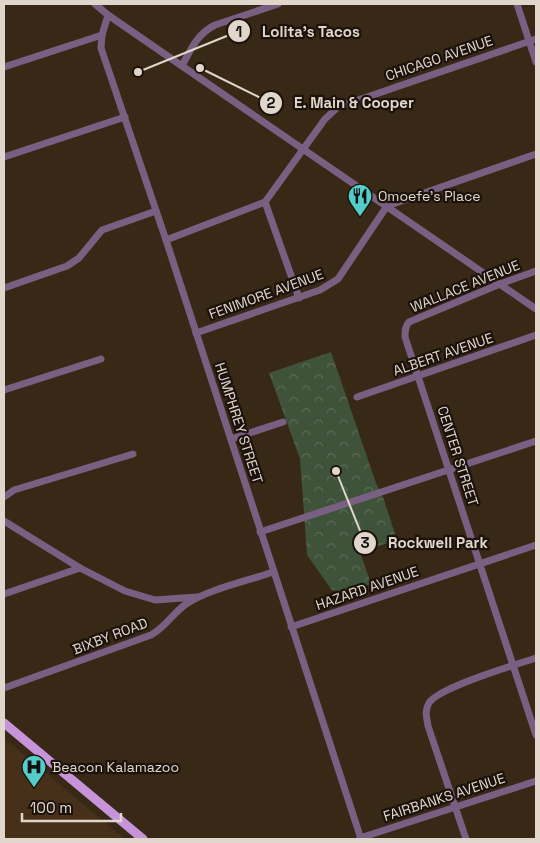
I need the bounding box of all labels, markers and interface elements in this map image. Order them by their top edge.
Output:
callout: Lolita's Tacos [226,16,370,46]
text: 1 [236,22,242,41]
text: Lolita's Tacos [262,22,360,41]
street label: CHICAGO AVENUE [383,31,495,85]
callout: E. Main & Cooper [259,88,424,118]
text: 2 [267,93,276,112]
text: E. Main & Cooper [294,93,414,112]
restaurant icon: Omoefe's Place [347,183,373,217]
place label: Omoefe's Place [378,187,481,205]
street label: WALLACE AVENUE [408,256,522,316]
street label: FENIMORE AVENUE [206,265,326,323]
street label: ALBERT AVENUE [391,328,496,380]
street label: HUMPHREY STREET [211,360,267,486]
street label: CENTER STREET [433,404,483,508]
callout: Rockwell Park [353,528,498,558]
text: 3 [360,533,370,552]
text: Rockwell Park [388,533,489,552]
street label: HAZARD AVENUE [313,562,421,614]
street label: BIXBY ROAD [70,613,150,659]
hospital icon: Beacon Kalamazoo [21,754,47,788]
place label: Beacon Kalamazoo [52,758,179,776]
street label: FAIRBANKS AVENUE [381,769,507,825]
scale bar [22,790,121,822]
text: 100 m [30,798,72,817]

